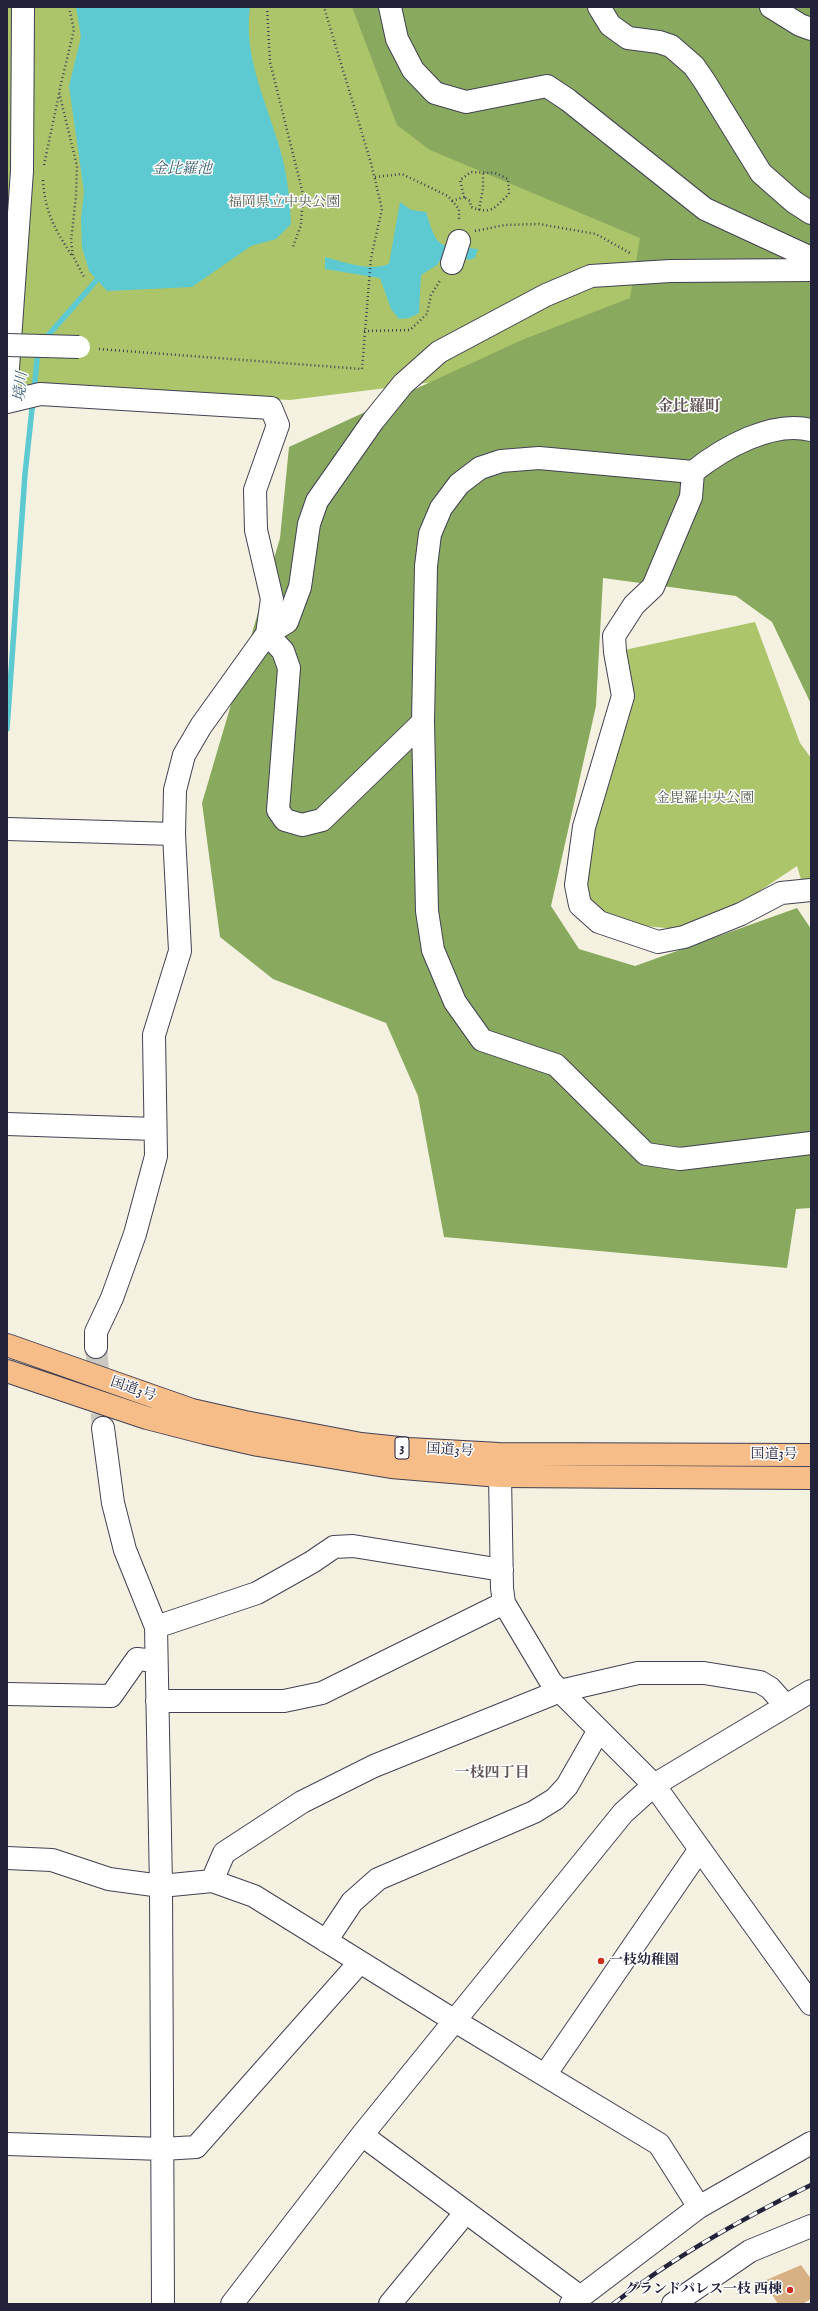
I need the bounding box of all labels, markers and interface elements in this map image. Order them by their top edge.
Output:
water label: 金比羅池 [152,161,212,179]
park label: 福岡県立中央公園 [228,195,340,211]
water label: 境川 [11,371,33,403]
district label: 金比羅町 [657,398,721,418]
park label: 金毘羅中央公園 [656,791,754,807]
street label: 国道3号 [108,1374,158,1406]
road number: 3 [395,1437,409,1459]
street label: 国道3号 [426,1441,474,1461]
street label: 国道3号 [750,1447,798,1463]
district label: 一枝四丁目 [455,1765,529,1783]
place label: 一枝幼稚園 [609,1953,679,1969]
marker: 一枝幼稚園 [596,1956,606,1966]
place label: グランドパレス一枝 西棟 [625,2282,782,2298]
marker: グランドパレス一枝 西棟 [785,2285,795,2295]

